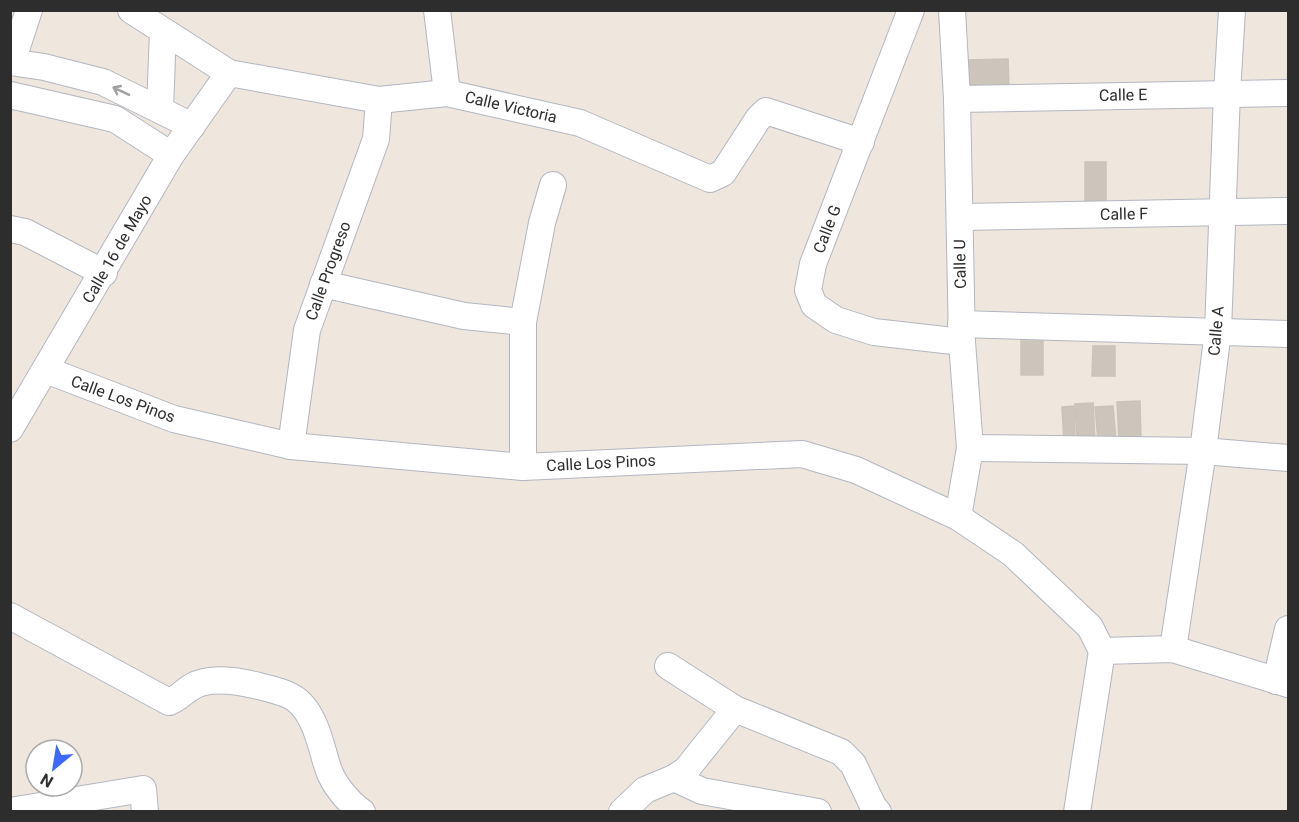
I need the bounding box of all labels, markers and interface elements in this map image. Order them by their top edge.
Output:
one-way arrow [112,84,130,96]
street label: Calle E [1099,85,1147,105]
street label: Calle Victoria [463,87,559,127]
street label: Calle 16 de Mayo [78,191,156,307]
street label: Calle G [809,202,845,256]
street label: Calle F [1100,204,1148,224]
street label: Calle Progreso [301,219,355,323]
street label: Calle U [950,239,970,289]
street label: Calle A [1204,305,1228,357]
street label: Calle Los Pinos [68,371,178,427]
street label: Calle Los Pinos [546,451,656,475]
north arrow [24,738,84,798]
text: N [37,770,56,792]

